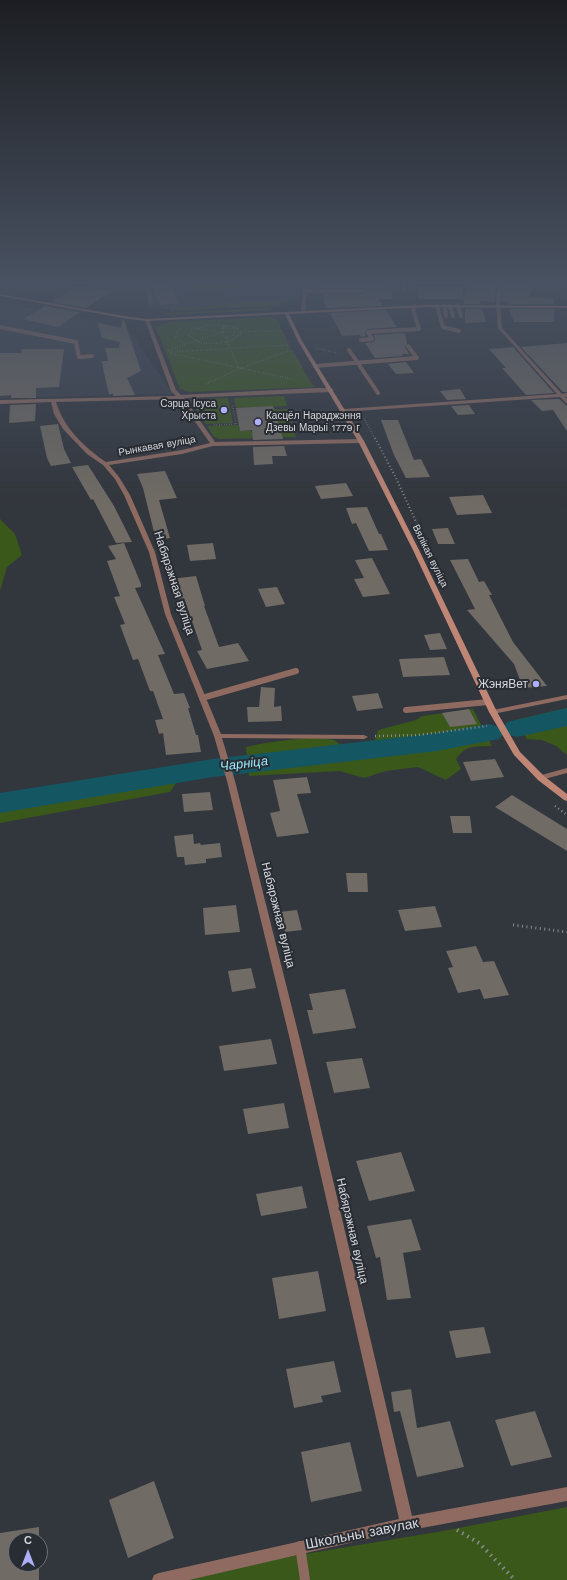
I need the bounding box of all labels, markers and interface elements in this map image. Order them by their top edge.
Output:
place label: Сэрца Ісуса Хрыста [160,398,216,422]
marker: Сэрца Ісуса Хрыста [219,405,229,415]
place label: Касцёл Нараджэння Дзевы Марыі 1779 г [266,410,361,434]
marker: Касцёл Нараджэння Дзевы Марыі 1779 г [253,417,263,427]
street label: Рынкавая вуліца [117,433,197,459]
street label: Вялікая вуліца [410,523,450,589]
street label: Набярэжная вуліца [150,529,198,637]
place label: ЖэняВет [478,677,528,691]
marker: ЖэняВет [531,679,541,689]
water label: Чарніца [219,753,269,775]
street label: Набярэжная вуліца [258,861,298,969]
street label: Набярэжная вуліца [333,1177,371,1285]
street label: Школьны завулак [304,1515,420,1553]
north arrow [8,1532,48,1572]
text: С [24,1534,32,1547]

